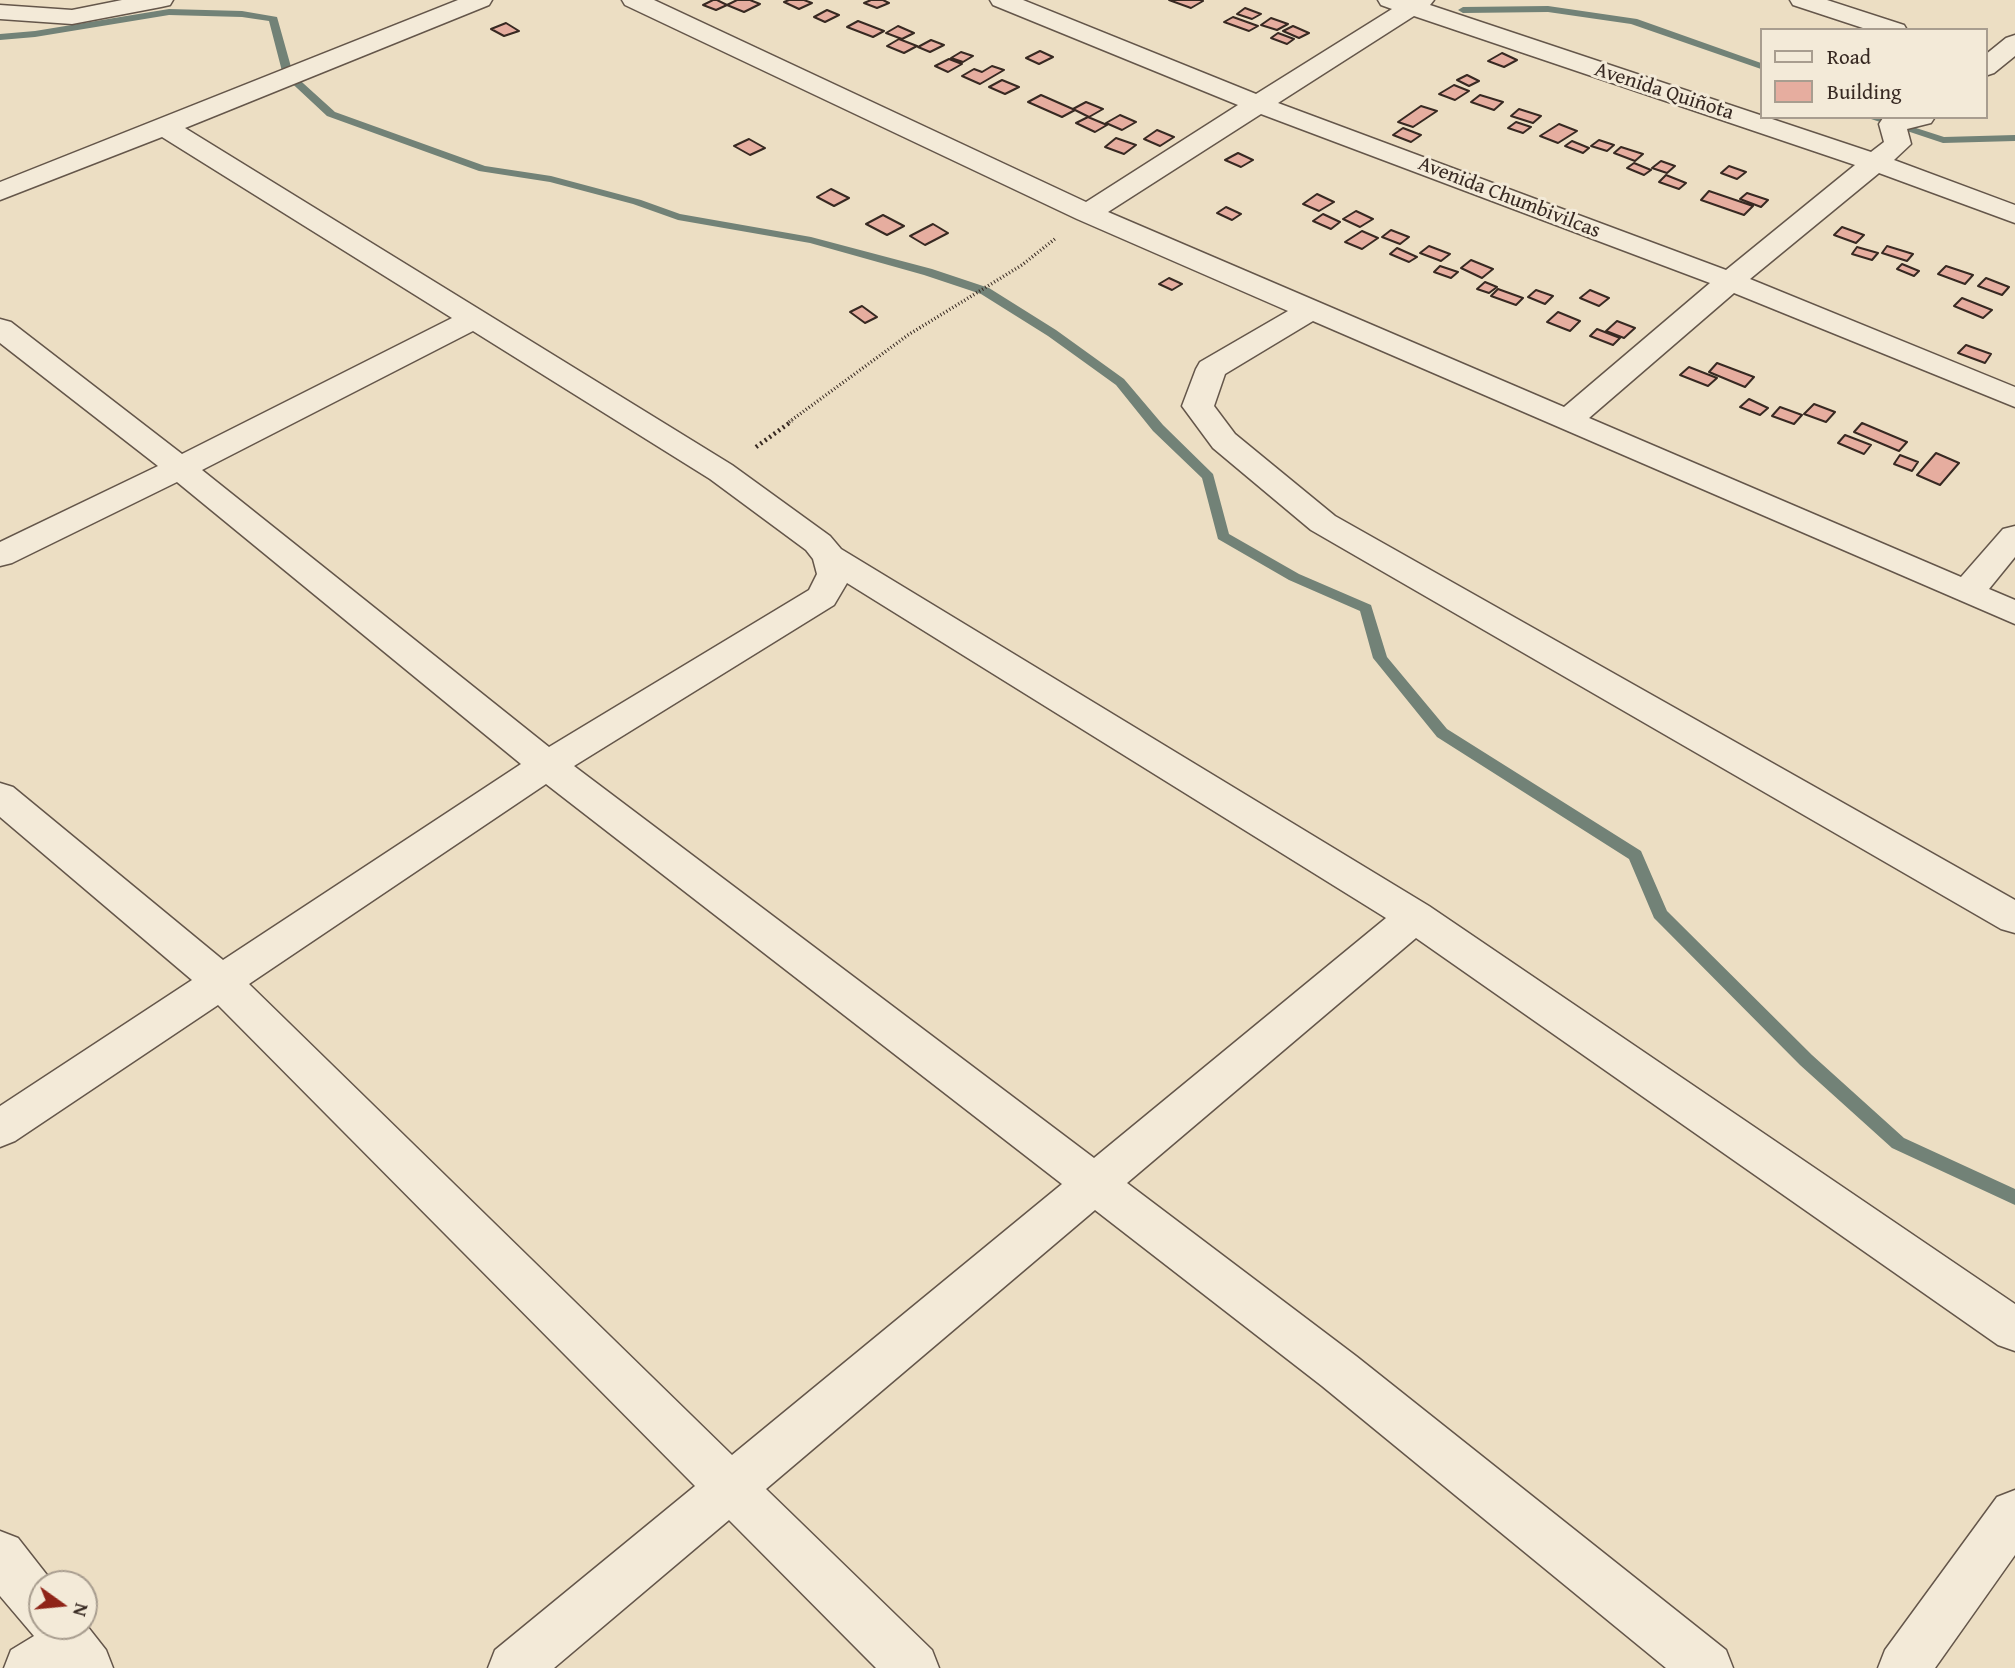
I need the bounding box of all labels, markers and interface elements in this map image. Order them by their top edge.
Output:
legend [1759,28,1987,119]
text: Road [1827,41,1871,72]
street label: Avenida Quiñota [1591,58,1737,126]
text: Building [1827,76,1901,107]
street label: Avenida Chumbivilcas [1414,152,1604,244]
north arrow [28,1570,98,1640]
text: N [66,1600,97,1620]

